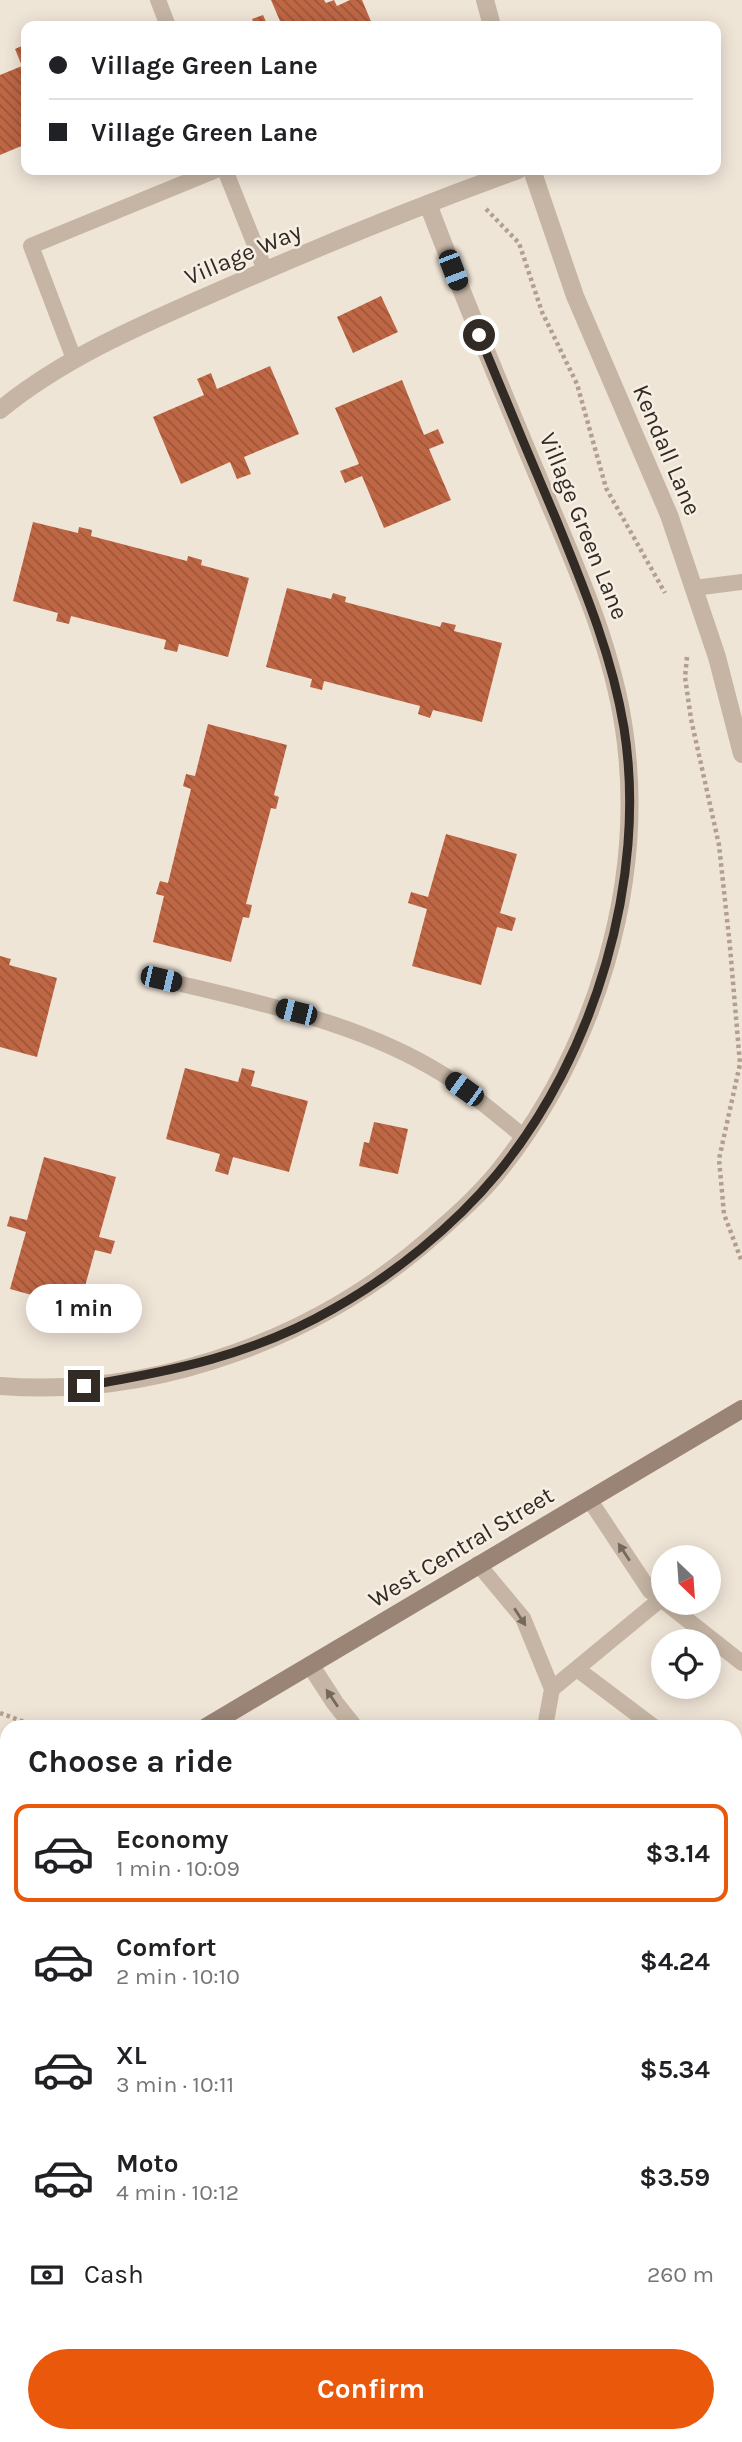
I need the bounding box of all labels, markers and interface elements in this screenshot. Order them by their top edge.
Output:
text: Village Green Lane [91,50,318,81]
text: Village Green Lane [91,117,318,148]
street label: Village Way [180,217,306,291]
car [436,247,471,293]
route start [463,319,495,351]
street label: Kendall Lane [627,380,707,520]
street label: Village Green Lane [534,428,634,624]
car [139,964,184,994]
car [274,997,319,1027]
car [441,1068,488,1110]
callout: 1 min [26,1284,142,1334]
text: 1 min [55,1295,113,1322]
route end [68,1370,100,1402]
street label: West Central Street [363,1481,559,1613]
one-way arrow [618,1542,631,1562]
north arrow [651,1545,721,1615]
map controls [651,1545,721,1699]
one-way arrow [514,1607,527,1627]
button: locate [651,1629,721,1699]
one-way arrow [326,1688,339,1707]
text: Choose a ride [28,1743,233,1780]
icon: car [32,1822,95,1885]
text: Economy [116,1824,228,1855]
text: $3.14 [646,1838,710,1869]
text: 1 min · 10:09 [116,1855,240,1882]
icon: car [32,1930,95,1993]
text: Comfort [116,1932,217,1963]
text: $4.24 [640,1946,710,1977]
text: 2 min · 10:10 [116,1963,240,1990]
icon: car [32,2038,95,2101]
text: XL [116,2040,147,2071]
text: $5.34 [640,2054,710,2085]
text: 3 min · 10:11 [116,2071,234,2098]
icon: car [32,2146,95,2209]
text: Moto [116,2148,178,2179]
text: $3.59 [639,2162,710,2193]
text: 4 min · 10:12 [116,2179,239,2206]
icon: cash [28,2256,66,2294]
text: Cash [84,2259,144,2290]
text: 260 m [647,2261,714,2288]
button: Confirm [28,2349,714,2429]

